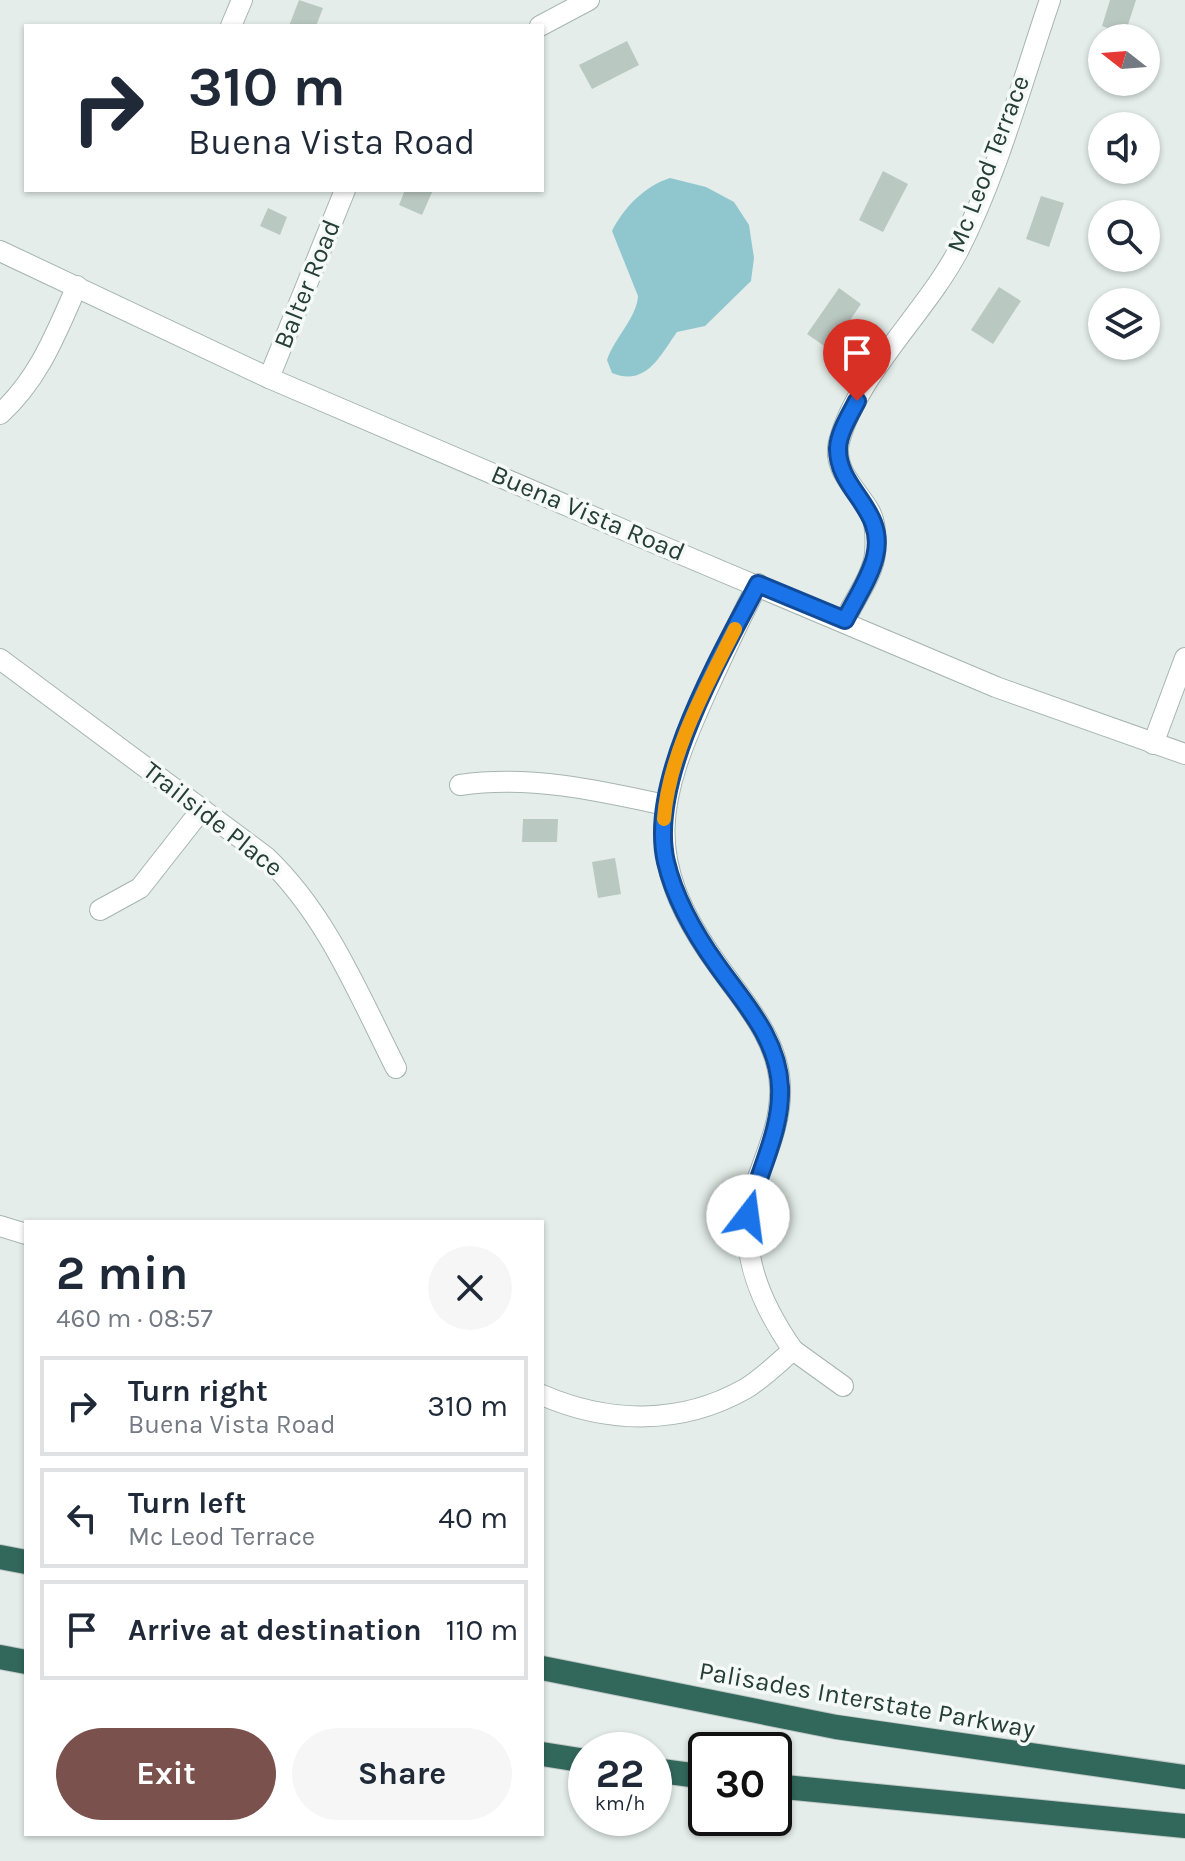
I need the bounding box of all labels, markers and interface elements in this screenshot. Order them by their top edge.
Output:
north arrow [1088,24,1160,96]
map controls [1088,24,1160,360]
text: 310 m [188,54,346,119]
icon: right [56,56,160,160]
street label: Mc Leod Terrace [940,71,1036,257]
button: sound [1088,112,1160,184]
text: Buena Vista Road [188,121,475,163]
button: search [1088,200,1160,272]
street label: Balter Road [267,215,347,353]
button: layers [1088,288,1160,360]
pin [823,319,891,401]
icon: arrive [835,331,879,375]
street label: Buena Vista Road [486,458,690,568]
street label: Trailside Place [137,755,289,883]
position arrow [706,1174,790,1258]
text: 2 min [56,1245,188,1301]
button: close [428,1246,512,1330]
text: 460 m · 08:57 [56,1303,213,1334]
text: Turn right [128,1373,268,1409]
icon: right [60,1384,104,1428]
text: 310 m [427,1388,508,1424]
text: Buena Vista Road [128,1409,336,1440]
text: Turn left [128,1485,246,1521]
icon: left [60,1496,104,1540]
text: 40 m [438,1500,508,1536]
text: Mc Leod Terrace [128,1521,315,1552]
icon: arrive [60,1608,104,1652]
text: Arrive at destination [128,1612,422,1648]
text: 110 m [446,1612,518,1648]
street label: Palisades Interstate Parkway [696,1655,1038,1745]
button: Exit [56,1728,276,1820]
button: Share [292,1728,512,1820]
speed limit sign: 30 [688,1732,792,1836]
text: 22 [596,1750,644,1797]
text: km/h [595,1792,645,1815]

